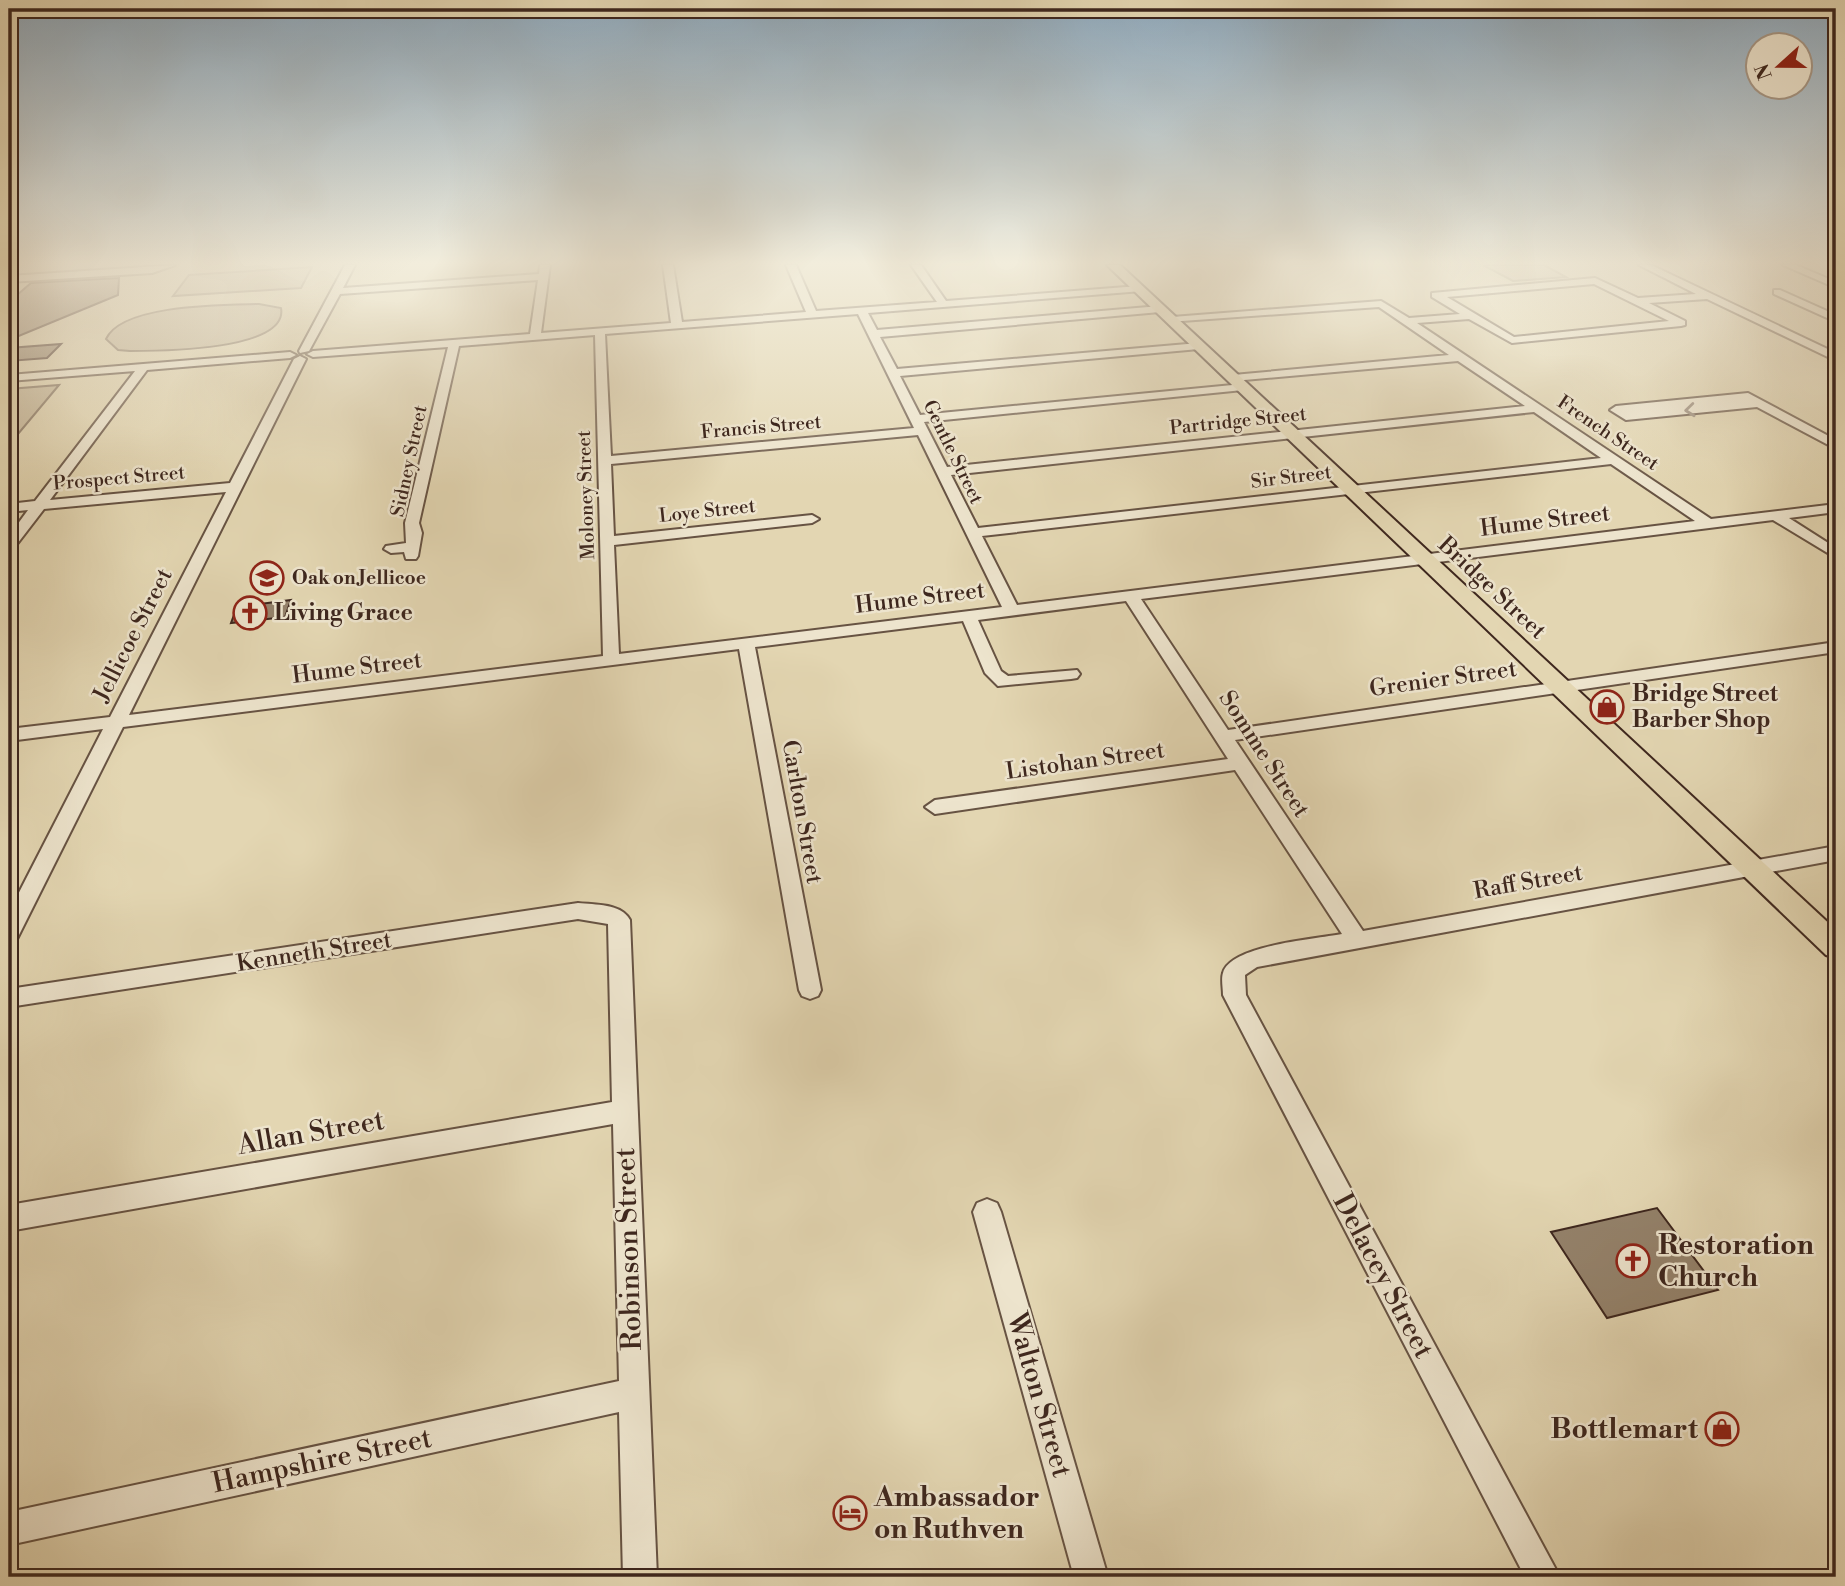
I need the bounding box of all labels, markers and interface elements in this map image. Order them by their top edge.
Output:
north arrow [1744,32,1814,102]
text: N [1750,60,1778,83]
street label: French Street [1553,390,1664,476]
street label: Gentle Street [918,396,989,508]
street label: Partridge Street [1168,402,1308,440]
one-way arrow [1684,402,1696,417]
street label: Sidney Street [385,403,433,519]
street label: Francis Street [700,410,823,444]
street label: Moloney Street [572,430,600,560]
street label: Prospect Street [52,460,186,496]
street label: Sir Street [1249,460,1333,494]
street label: Loye Street [658,494,757,528]
street label: Hume Street [1479,499,1611,543]
street label: Bridge Street [1431,530,1552,645]
school or university icon: Oak on Jellicoe [248,559,286,597]
street label: Jellicoe Street [87,564,179,707]
place label: Oak on Jellicoe [292,566,426,590]
street label: Hume Street [854,576,986,620]
church icon: Living Grace [231,594,269,632]
place label: Living Grace [274,599,413,627]
street label: Hume Street [291,646,423,690]
street label: Grenier Street [1368,655,1518,703]
place label: Bridge Street Barber Shop [1632,680,1779,734]
street label: Somme Street [1213,685,1315,823]
shop icon: Bridge Street Barber Shop [1588,688,1626,726]
street label: Listohan Street [1004,736,1166,786]
street label: Carlton Street [776,738,828,886]
street label: Raff Street [1471,859,1585,905]
street label: Kenneth Street [234,926,394,978]
street label: Allan Street [234,1103,387,1163]
street label: Robinson Street [608,1147,650,1351]
street label: Delacey Street [1325,1187,1441,1365]
place label: Restoration Church [1658,1228,1814,1295]
church icon: Restoration Church [1614,1242,1652,1280]
street label: Walton Street [998,1308,1079,1482]
shop icon: Bottlemart [1703,1410,1741,1448]
place label: Bottlemart [1550,1412,1699,1447]
street label: Hampshire Street [209,1421,435,1501]
place label: Ambassador on Ruthven [873,1480,1040,1547]
hotel icon: Ambassador on Ruthven [831,1494,869,1532]

